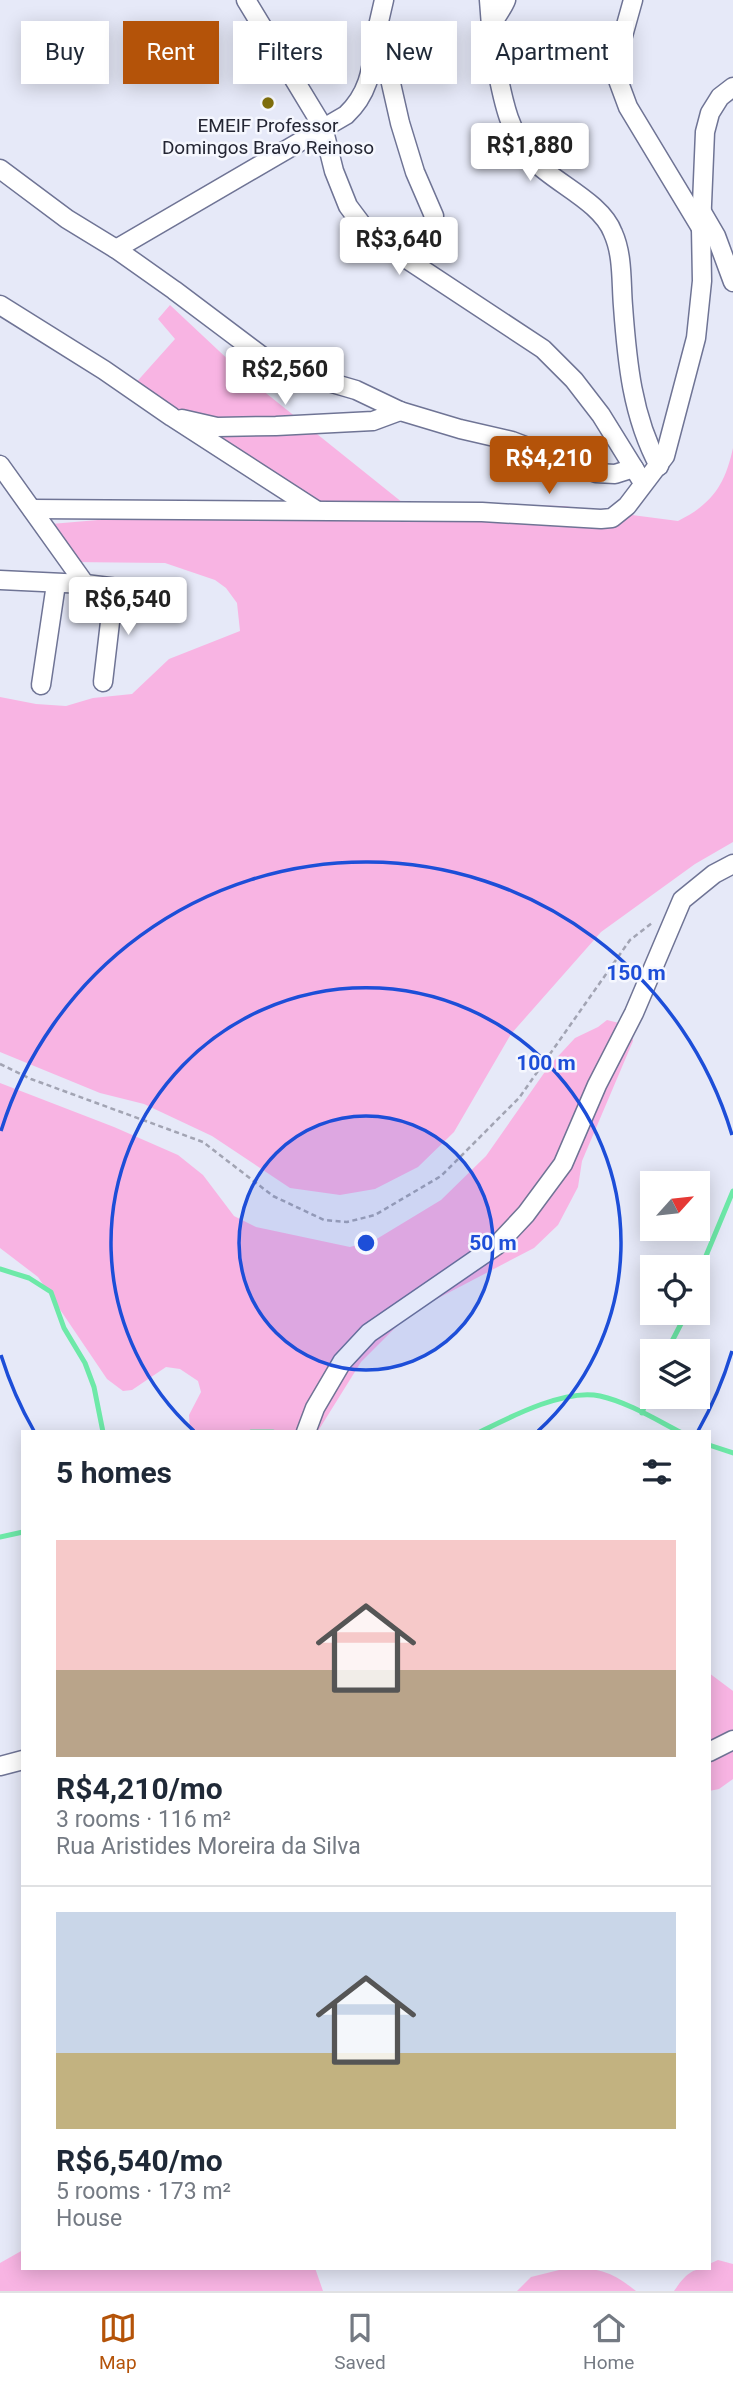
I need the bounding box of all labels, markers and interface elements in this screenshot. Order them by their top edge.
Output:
chip: Buy [21,21,109,84]
chip: Rent [123,21,219,84]
chip: Filters [233,21,347,84]
chip: New [361,21,457,84]
chip: Apartment [471,21,633,84]
marker: EMEIF Professor Domingos Bravo Reinoso [260,95,276,111]
place label: EMEIF Professor Domingos Bravo Reinoso [162,114,374,159]
pin: R$1,880 [465,124,595,183]
text: R$1,880 [487,132,573,159]
pin: R$3,640 [334,218,464,277]
text: R$3,640 [356,226,442,253]
pin: R$2,560 [220,348,350,407]
text: R$2,560 [242,356,328,383]
pin: R$4,210 [484,436,614,496]
text: R$4,210 [506,445,592,472]
pin: R$6,540 [63,578,193,637]
text: R$6,540 [85,586,171,613]
text: 150 m [606,961,666,985]
text: 100 m [516,1051,576,1075]
north arrow [640,1171,710,1241]
map controls [640,1171,710,1409]
centre of rings [354,1231,378,1255]
text: 50 m [469,1231,517,1255]
button: locate [640,1255,710,1325]
button: layers [640,1339,710,1409]
icon: filters [638,1453,676,1491]
text: 5 homes [56,1455,172,1490]
icon: home [303,1585,429,1711]
text: R$4,210/mo [56,1771,223,1806]
text: 3 rooms · 116 m² [56,1806,231,1833]
text: Rua Aristides Moreira da Silva [56,1833,361,1860]
icon: home [303,1957,429,2083]
text: R$6,540/mo [56,2143,223,2178]
text: 5 rooms · 173 m² [56,2178,231,2205]
text: House [56,2205,122,2232]
tab: Map [99,2309,137,2374]
tab: Saved [334,2309,386,2374]
tab: Home [583,2309,634,2374]

